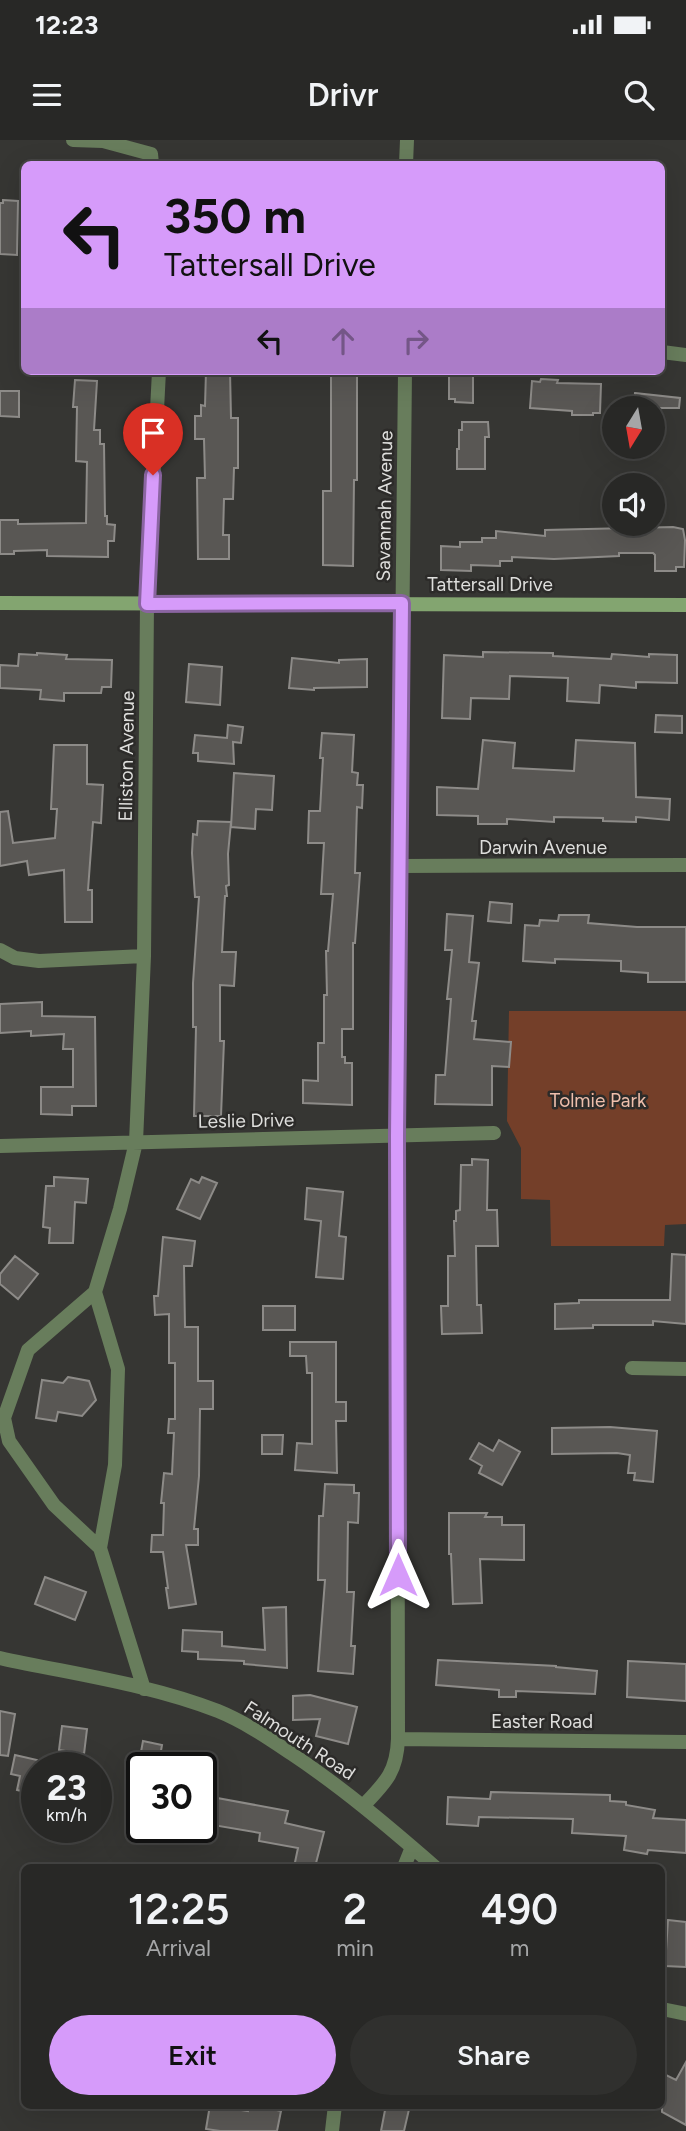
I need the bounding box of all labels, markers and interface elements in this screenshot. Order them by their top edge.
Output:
text: 12:23 [35,9,98,41]
icon: menu [28,76,66,114]
text: Drivr [308,76,378,114]
icon: search [620,76,658,114]
text: 350 m [164,186,306,245]
icon: left [49,189,140,280]
text: Tattersall Drive [164,246,376,284]
icon: left [251,322,289,360]
icon: ahead [324,322,362,360]
icon: right [397,322,435,360]
north arrow [602,396,665,458]
map controls [602,396,665,536]
pin [123,403,183,475]
icon: arrive [134,414,172,452]
street label: Savannah Avenue [372,430,397,582]
button: sound [602,473,665,536]
street label: Tattersall Drive [427,573,553,596]
street label: Elliston Avenue [114,691,139,821]
street label: Darwin Avenue [479,836,607,859]
park label: Tolmie Park [550,1089,647,1112]
street label: Leslie Drive [197,1108,295,1133]
position arrow [361,1538,435,1612]
street label: Falmouth Road [240,1696,360,1785]
street label: Easter Road [491,1710,593,1733]
speed limit sign: 30 [126,1752,217,1843]
text: 23 [47,1767,86,1809]
text: km/h [46,1804,87,1826]
text: 12:25 [128,1884,229,1935]
text: 2 [343,1884,367,1935]
text: 490 [481,1884,558,1935]
text: Arrival [146,1934,211,1962]
text: min [336,1934,374,1962]
text: m [510,1934,529,1962]
button: Exit [49,2015,336,2095]
button: Share [350,2015,637,2095]

